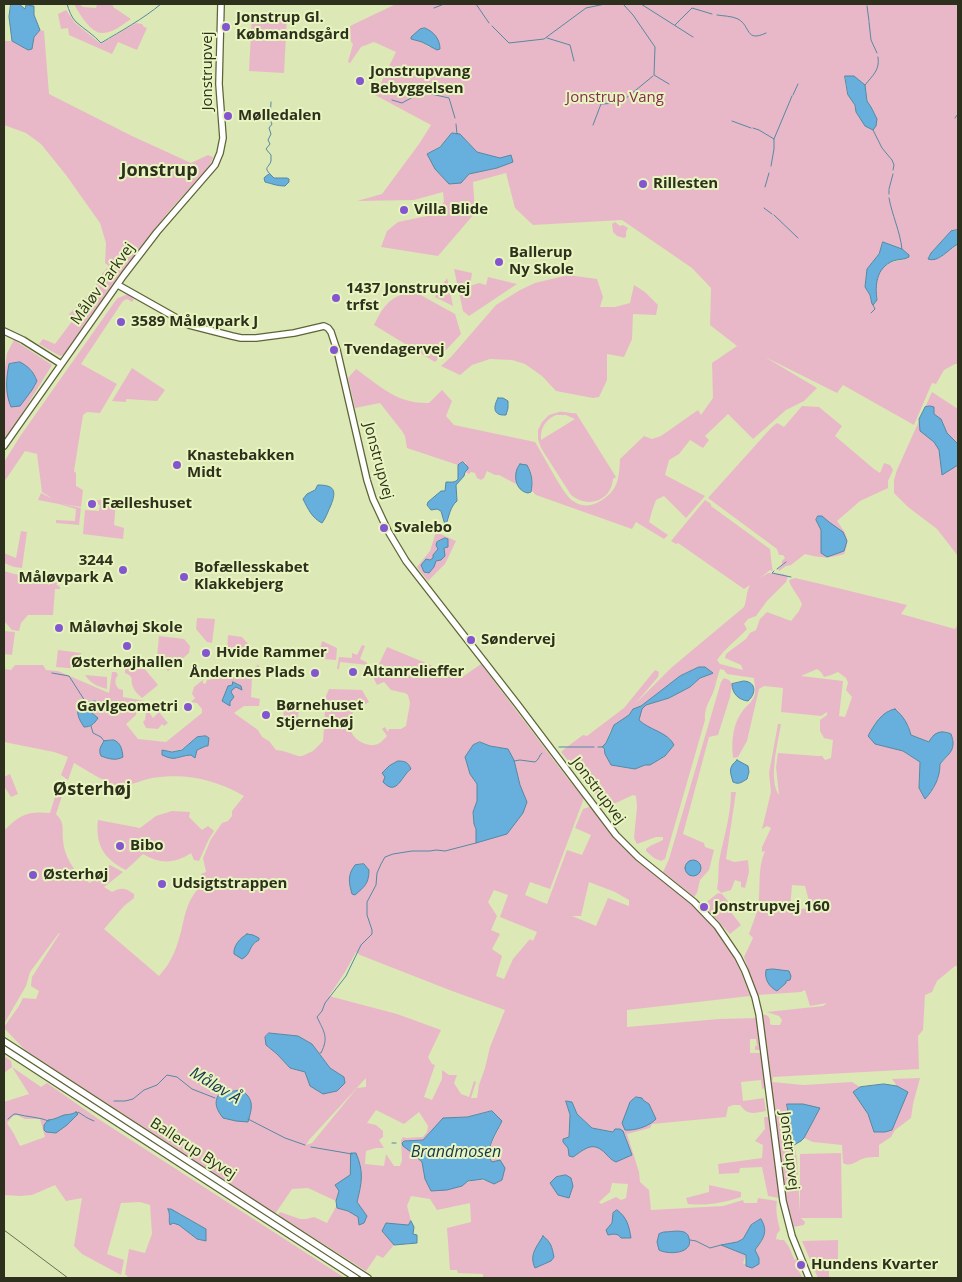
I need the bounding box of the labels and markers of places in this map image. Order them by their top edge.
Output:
place label: Jonstrup Gl. Købmandsgård [236,9,349,44]
marker: Jonstrup Gl. Købmandsgård [220,21,232,33]
place label: Jonstrupvang Bebyggelsen [370,63,470,98]
marker: Jonstrupvang Bebyggelsen [354,75,366,87]
place label: Mølledalen [238,107,321,125]
marker: Mølledalen [222,110,234,122]
place label: Rillesten [653,175,718,193]
marker: Rillesten [637,178,649,190]
place label: Villa Blide [414,201,488,219]
marker: Villa Blide [398,204,410,216]
place label: Ballerup Ny Skole [509,244,574,279]
marker: Ballerup Ny Skole [493,256,505,268]
place label: 1437 Jonstrupvej trfst [346,280,470,315]
marker: 1437 Jonstrupvej trfst [330,292,342,304]
place label: 3589 Måløvpark J [131,313,258,331]
marker: 3589 Måløvpark J [115,316,127,328]
place label: Tvendagervej [344,341,445,359]
marker: Tvendagervej [328,344,340,356]
place label: Knastebakken Midt [187,447,295,482]
marker: Knastebakken Midt [171,459,183,471]
place label: Fælleshuset [102,495,192,513]
marker: Fælleshuset [86,498,98,510]
place label: Svalebo [394,519,452,537]
marker: Svalebo [378,522,390,534]
place label: 3244 Måløvpark A [18,552,113,587]
place label: Bofællesskabet Klakkebjerg [194,559,309,594]
marker: 3244 Måløvpark A [117,564,129,576]
marker: Bofællesskabet Klakkebjerg [178,571,190,583]
place label: Måløvhøj Skole [69,619,183,637]
marker: Måløvhøj Skole [53,622,65,634]
place label: Søndervej [481,631,556,649]
marker: Søndervej [465,634,477,646]
marker: Østerhøjhallen [121,640,133,652]
place label: Hvide Rammer [216,644,327,662]
marker: Hvide Rammer [200,647,212,659]
place label: Østerhøjhallen [71,654,183,672]
place label: Altanrelieffer [363,663,464,681]
place label: Åndernes Plads [190,664,305,682]
marker: Altanrelieffer [347,666,359,678]
marker: Åndernes Plads [309,667,321,679]
place label: Børnehuset Stjernehøj [276,697,363,732]
place label: Gavlgeometri [77,698,178,716]
marker: Gavlgeometri [182,701,194,713]
marker: Børnehuset Stjernehøj [260,709,272,721]
place label: Bibo [130,837,163,855]
marker: Bibo [114,840,126,852]
place label: Østerhøj [43,866,108,884]
marker: Østerhøj [27,869,39,881]
place label: Udsigtstrappen [172,875,287,893]
marker: Udsigtstrappen [156,878,168,890]
place label: Jonstrupvej 160 [714,898,830,916]
marker: Jonstrupvej 160 [698,901,710,913]
place label: Hundens Kvarter [811,1256,938,1274]
marker: Hundens Kvarter [795,1259,807,1271]

